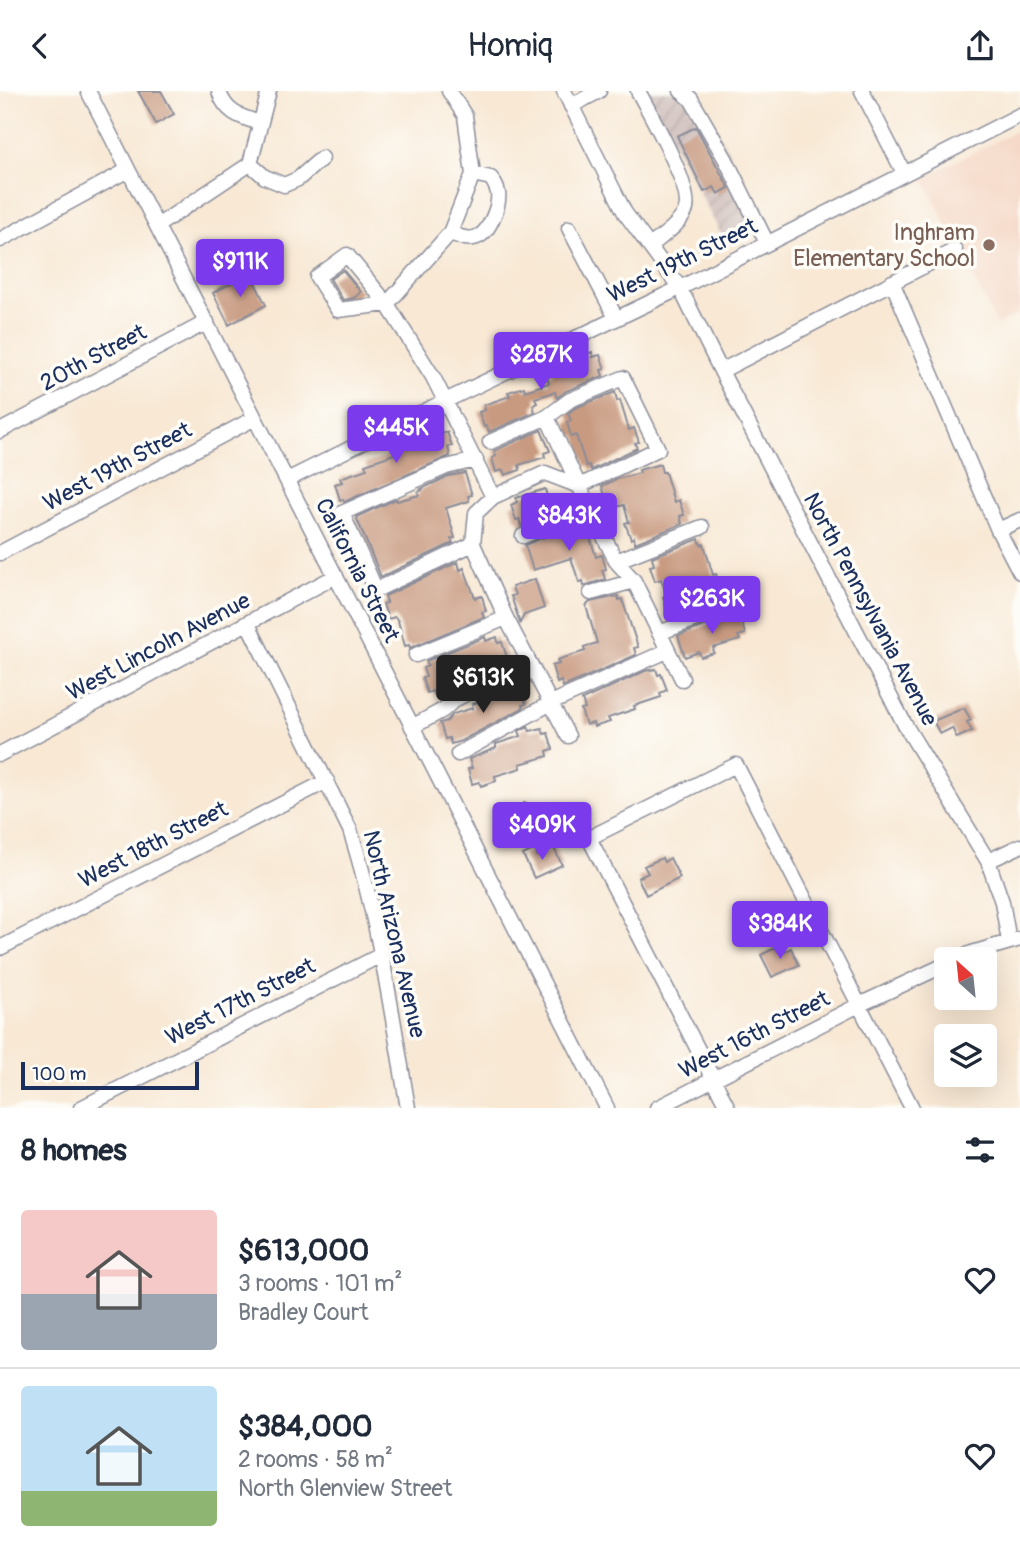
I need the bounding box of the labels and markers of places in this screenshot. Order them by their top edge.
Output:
place label: Inghram Elementary School [793,218,975,273]
marker: Inghram Elementary School [981,237,997,253]
pin: $911K [191,239,289,299]
pin: $287K [492,333,590,392]
pin: $445K [347,405,445,465]
pin: $843K [520,493,618,553]
pin: $263K [663,577,761,636]
pin: $613K [434,655,532,715]
pin: $409K [493,803,591,862]
pin: $384K [731,901,829,961]

